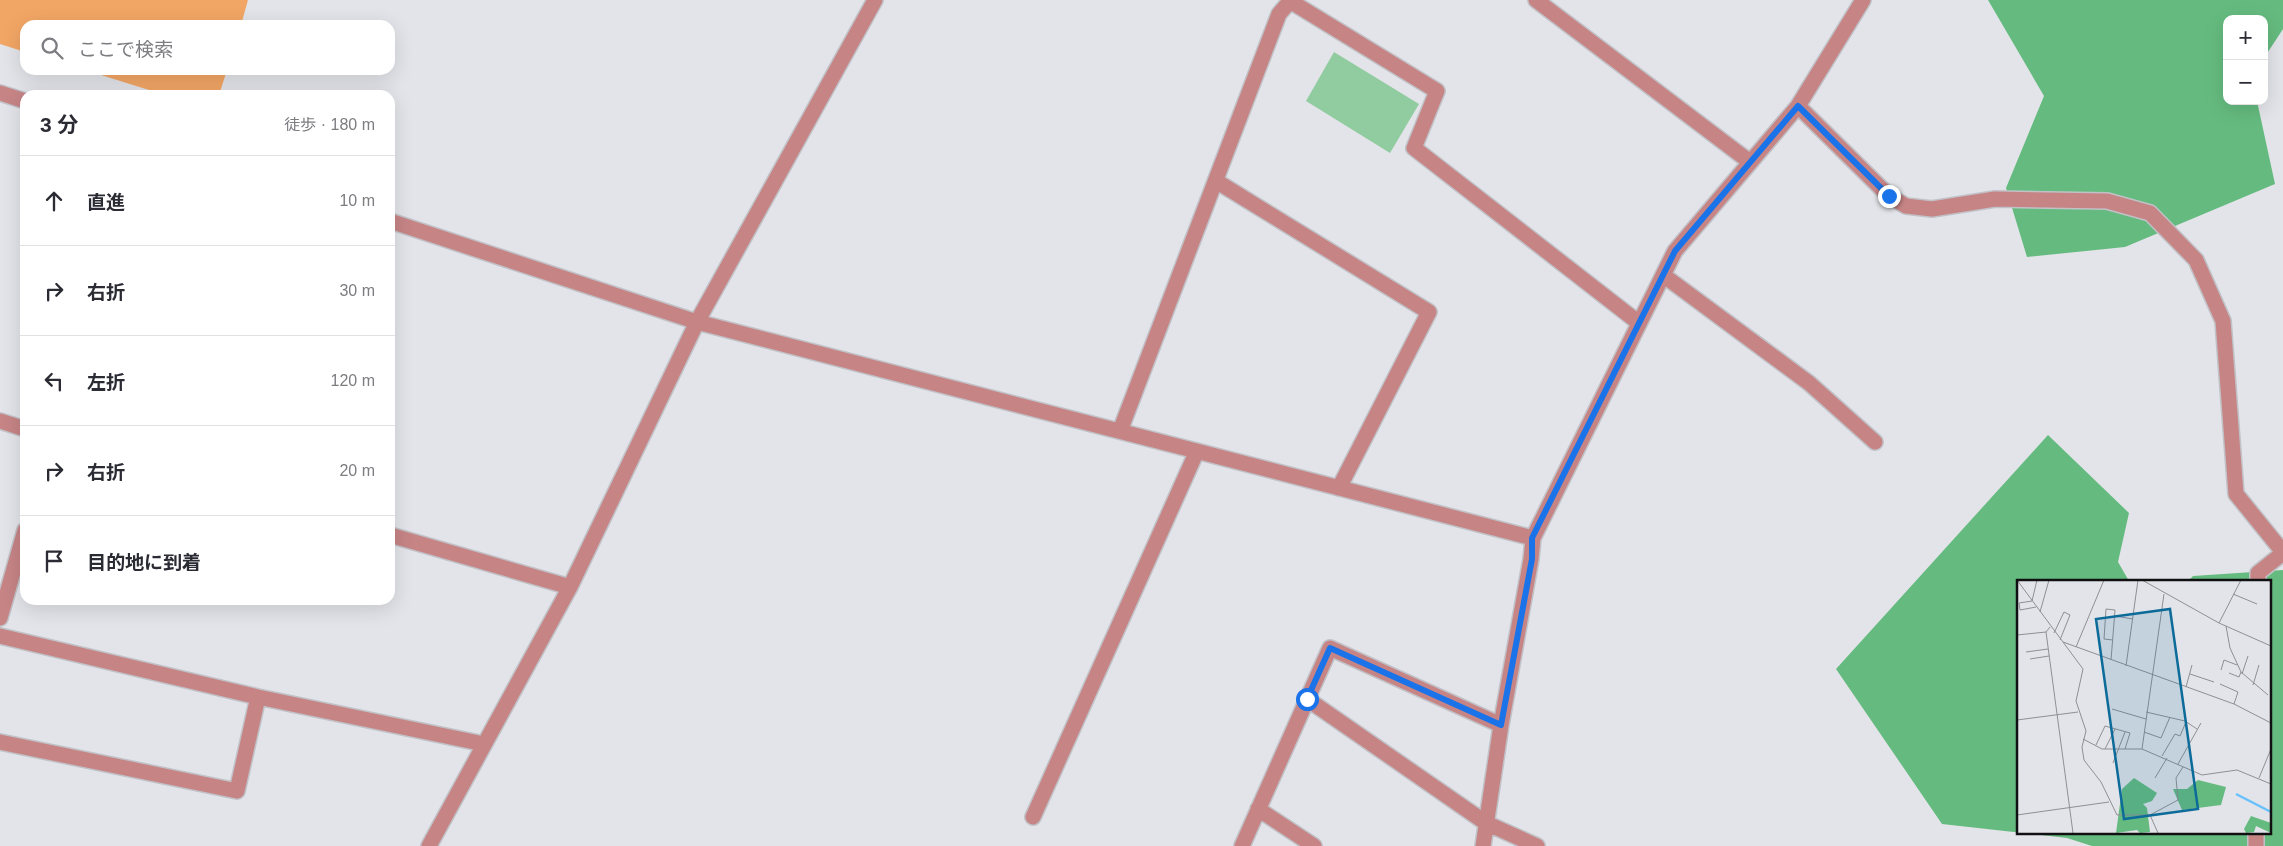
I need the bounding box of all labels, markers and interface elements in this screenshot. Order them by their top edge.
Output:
map controls [2223,15,2268,105]
button: + [2223,15,2268,60]
search box [20,20,395,75]
icon: search [38,34,66,62]
text: ここで検索 [78,39,173,60]
button: − [2223,60,2268,105]
text: 3 分 [40,113,79,136]
text: 徒歩 · 180 m [284,116,375,133]
route end [1878,185,1901,208]
icon: ahead [40,187,68,215]
text: 直進 [87,192,125,213]
text: 10 m [339,192,375,209]
icon: right [40,277,68,305]
text: 右折 [87,282,125,303]
text: 30 m [339,282,375,299]
icon: left [40,367,68,395]
text: 左折 [87,372,125,393]
text: 120 m [331,372,375,389]
icon: right [40,457,68,485]
text: 右折 [87,462,125,483]
text: 20 m [339,462,375,479]
icon: arrive [40,547,68,575]
text: 目的地に到着 [87,552,201,573]
inset map [2017,580,2270,834]
route start [1296,688,1319,711]

